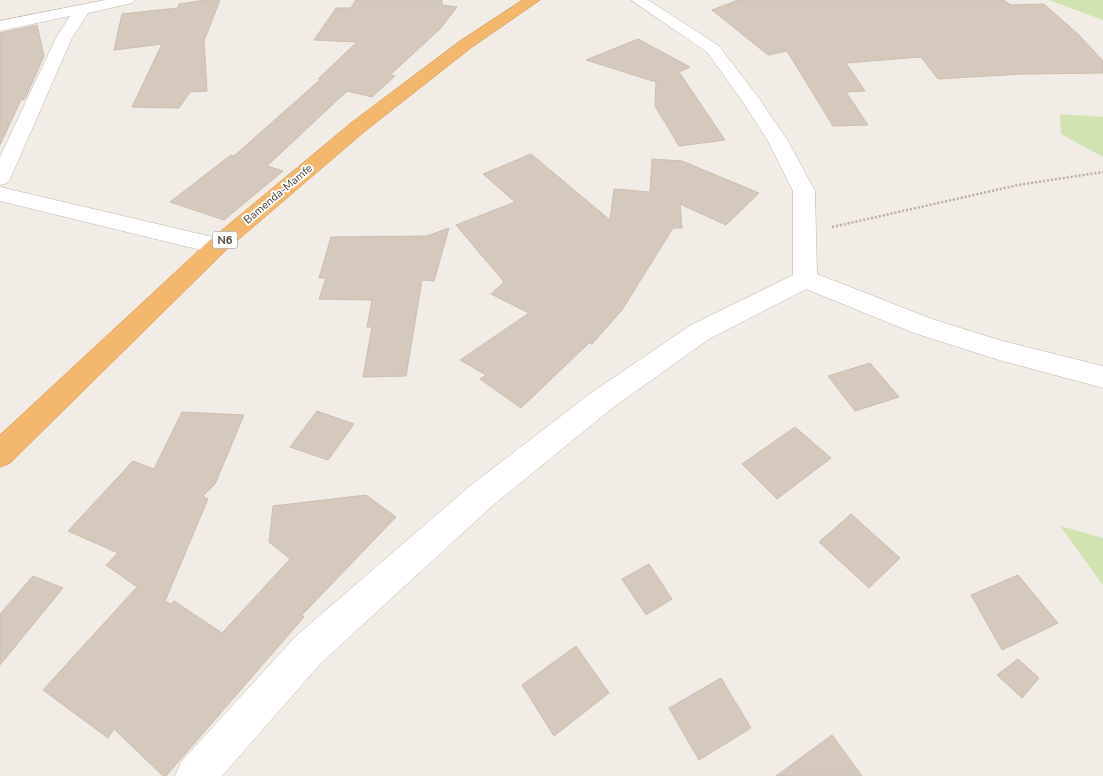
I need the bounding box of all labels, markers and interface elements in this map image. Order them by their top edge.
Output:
street label: Bamenda-Mamfe [240,161,316,227]
road number: N6 [212,232,238,248]

